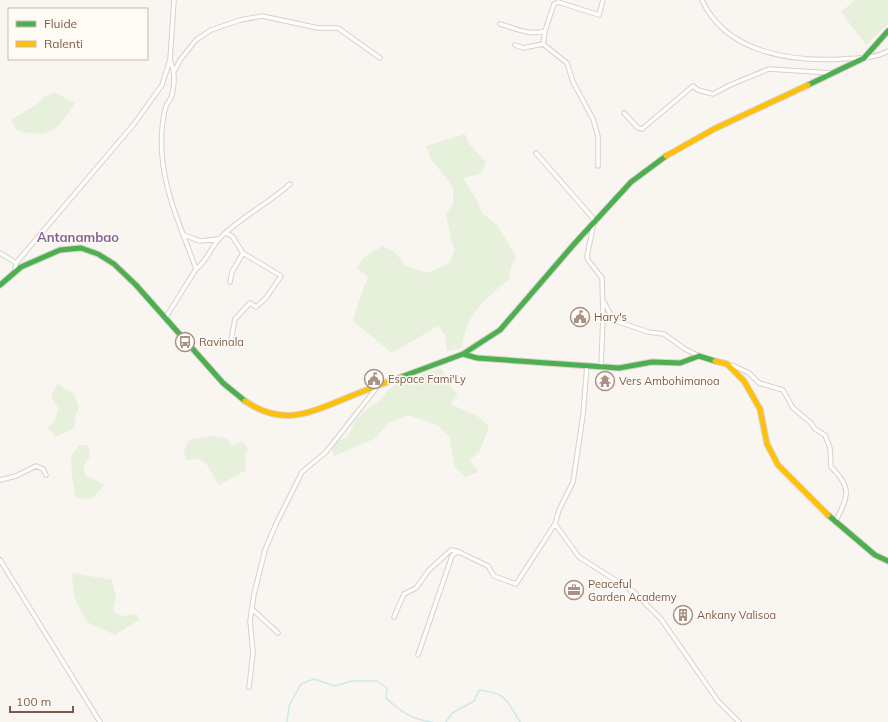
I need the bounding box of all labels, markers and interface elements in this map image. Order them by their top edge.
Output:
legend [8,8,148,60]
text: Fluide [44,16,77,31]
text: Ralenti [44,36,83,51]
district label: Antanambao [37,229,119,245]
public building icon: Hary's [569,306,591,328]
place label: Hary's [594,310,627,324]
bus stop icon: Ravinala [174,331,196,353]
place label: Ravinala [199,335,244,349]
public building icon: Espace Fami'Ly [363,368,385,390]
temple icon: Vers Ambohimanoa [594,370,616,392]
place label: Espace Fami'Ly [388,372,466,386]
place label: Vers Ambohimanoa [619,374,720,388]
place label: Peaceful Garden Academy [588,577,677,604]
office icon: Peaceful Garden Academy [563,579,585,601]
building icon: Ankany Valisoa [672,604,694,626]
place label: Ankany Valisoa [697,608,776,622]
scale bar [10,688,73,714]
text: 100 m [16,694,51,709]

